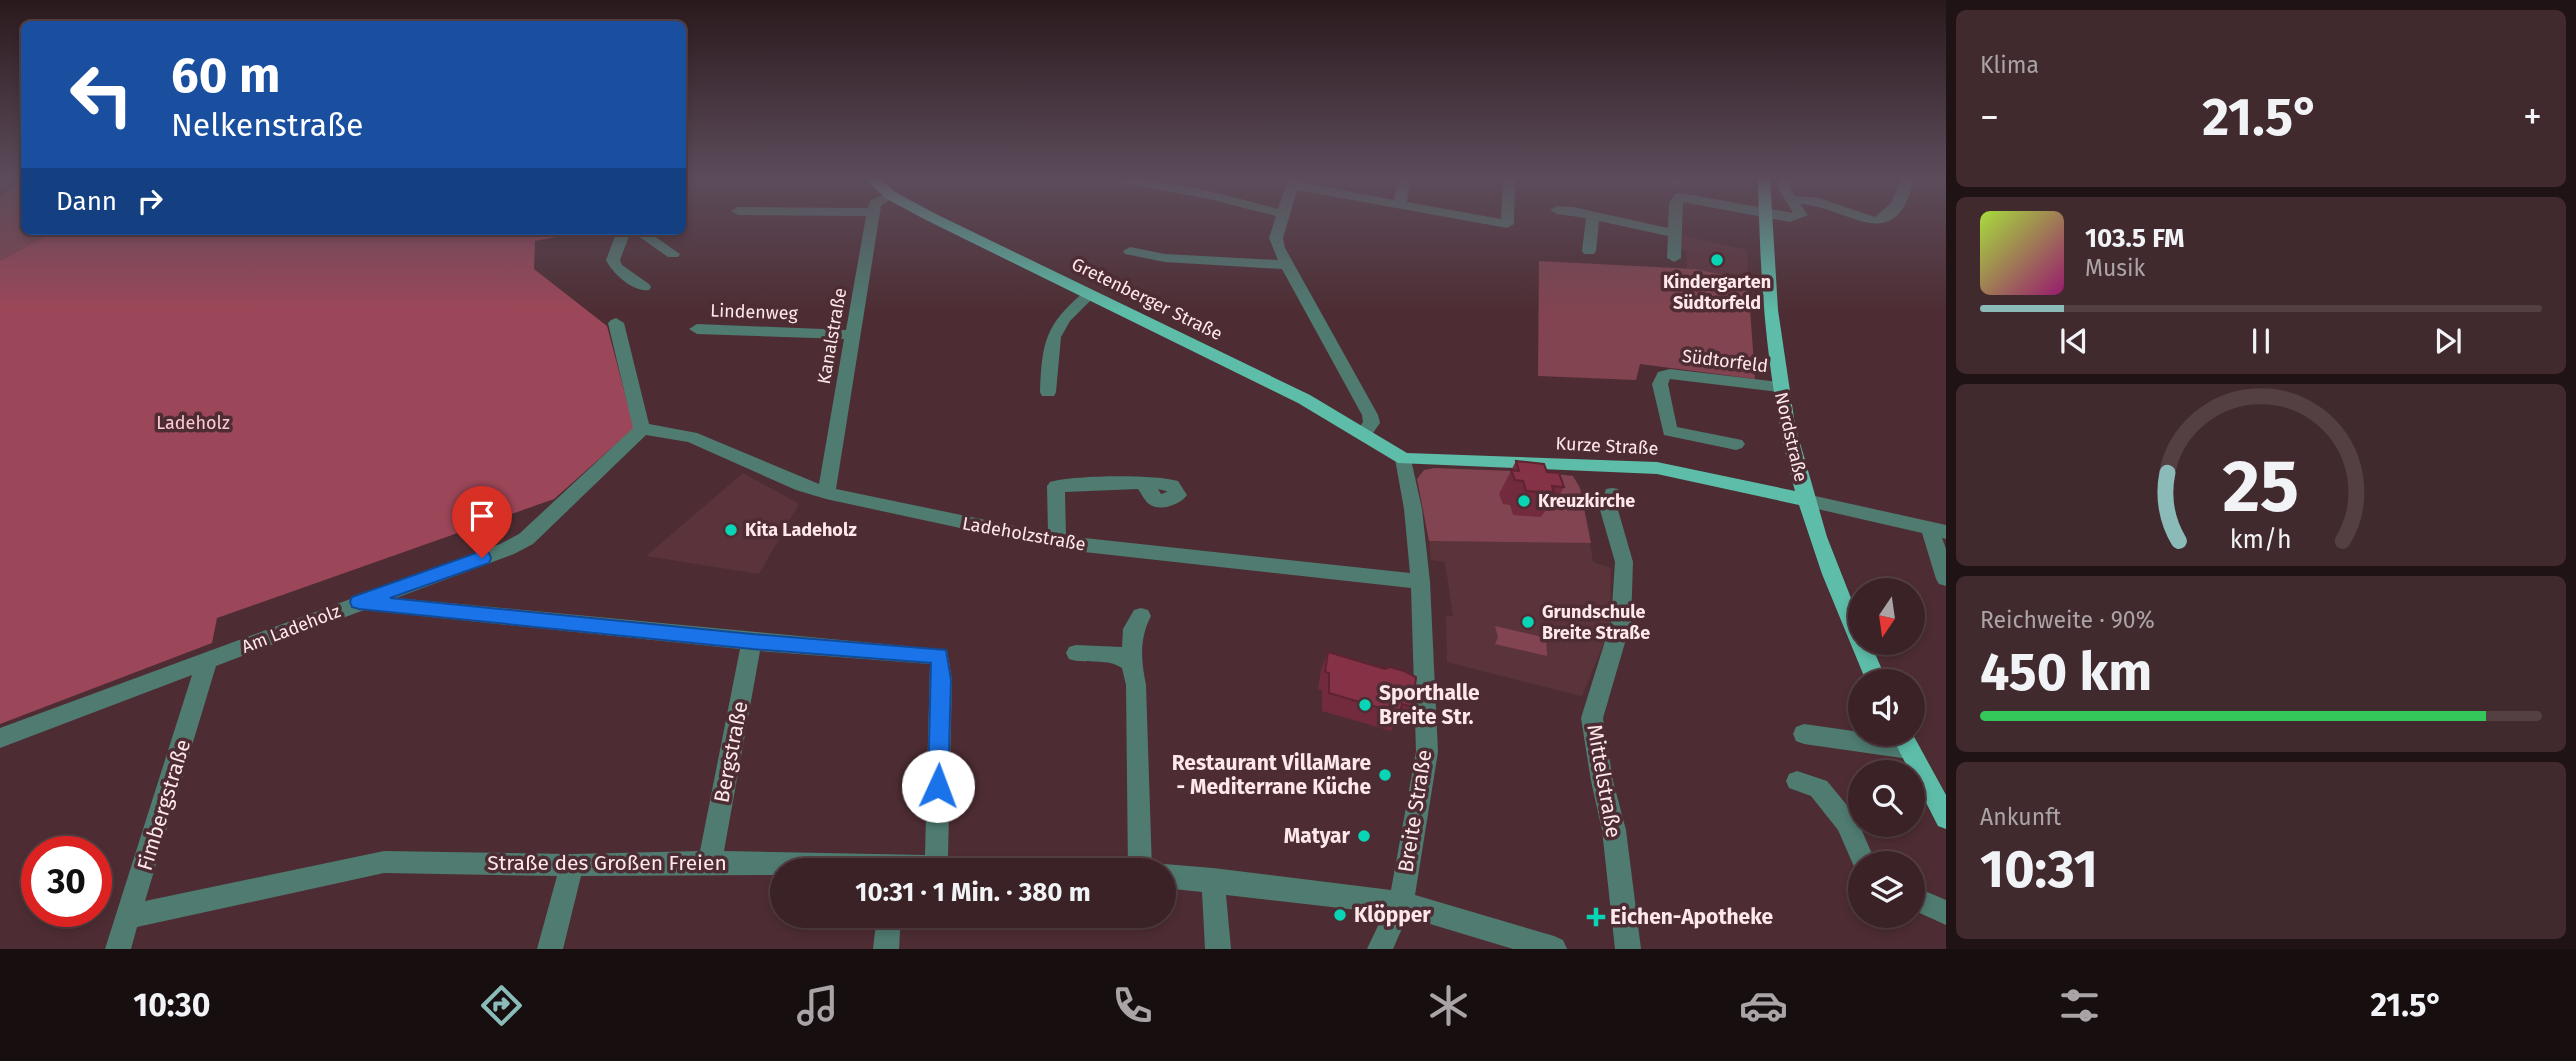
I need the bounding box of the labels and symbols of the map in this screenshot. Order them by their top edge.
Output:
marker: Kindergarten Südtorfeld [1709,252,1725,268]
street label: Gretenberger Straße [1068,253,1226,345]
place label: Kindergarten Südtorfeld [1663,271,1771,314]
street label: Kanalstraße [813,286,851,386]
street label: Lindenweg [710,299,799,325]
street label: Südtorfeld [1681,345,1769,377]
street label: Nordstraße [1770,390,1812,484]
park label: Ladeholz [156,412,230,434]
street label: Kurze Straße [1555,432,1659,460]
pin [452,486,512,558]
place label: Kreuzkirche [1538,490,1635,512]
marker: Kreuzkirche [1516,493,1532,509]
street label: Ladeholzstraße [961,512,1087,556]
place label: Kita Ladeholz [745,519,857,541]
marker: Kita Ladeholz [723,522,739,538]
north arrow [1848,578,1925,654]
street label: Am Ladeholz [238,600,344,658]
place label: Grundschule Breite Straße [1542,601,1650,644]
marker: Grundschule Breite Straße [1520,614,1536,630]
place label: Sporthalle Breite Str. [1379,680,1480,730]
marker: Sporthalle Breite Str. [1357,697,1373,713]
street label: Bergstraße [708,699,754,805]
street label: Mittelstraße [1581,722,1627,840]
street label: Fimbergstraße [132,736,196,874]
street label: Breite Straße [1392,748,1438,874]
position arrow [901,749,975,823]
place label: Restaurant VillaMare - Mediterrane Küche [1172,750,1371,800]
marker: Restaurant VillaMare - Mediterrane Küche [1377,767,1393,783]
place label: Matyar [1284,823,1351,849]
marker: Matyar [1356,828,1372,844]
speed limit sign: 30 [21,836,112,927]
street label: Straße des Großen Freien [487,850,727,876]
place label: Klöpper [1354,902,1431,928]
place label: Eichen-Apotheke [1610,904,1774,930]
marker: Klöpper [1332,907,1348,923]
marker: Eichen-Apotheke [1588,909,1604,925]

